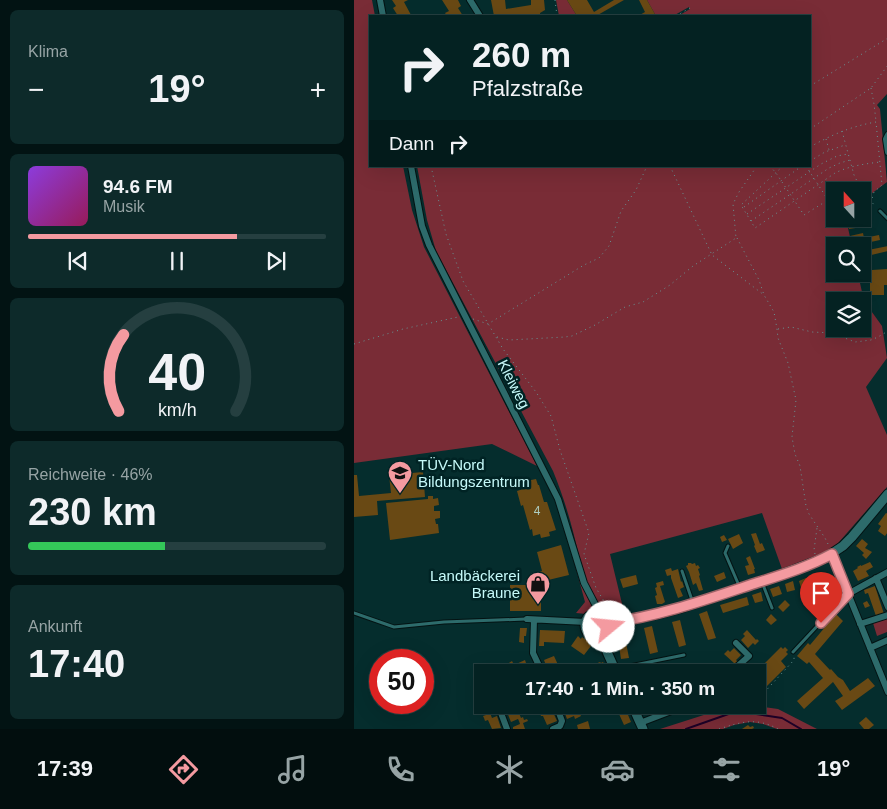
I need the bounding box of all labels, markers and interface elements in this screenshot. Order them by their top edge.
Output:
icon: right [389,35,454,100]
text: 260 m [472,35,571,74]
text: Klima [28,43,68,60]
text: 19° [148,68,206,110]
text: − [28,74,44,105]
text: + [310,74,326,105]
text: Pfalzstraße [472,76,583,101]
icon: right [444,130,472,158]
text: Dann [389,133,434,154]
text: 94.6 FM [103,176,173,197]
north arrow [826,182,872,228]
map controls [826,182,871,337]
text: Musik [103,198,145,215]
button: search [826,237,871,282]
icon: previous [64,247,92,275]
icon: pause [163,247,191,275]
icon: next [262,247,290,275]
button: layers [826,292,871,337]
text: 40 [148,343,206,401]
street label: Kleiweg [495,357,533,411]
text: km/h [158,400,196,420]
place label: TÜV-Nord Bildungszentrum [418,456,530,490]
school or university icon: TÜV-Nord Bildungszentrum [387,460,413,494]
text: Reichweite · 46% [28,466,153,483]
text: 230 km [28,491,157,533]
house number: 4 [534,504,541,518]
place label: Landbäckerei Braune [430,567,520,601]
shop icon: Landbäckerei Braune [525,571,551,605]
pin [800,572,842,623]
icon: arrive [807,579,835,607]
position arrow [582,600,634,652]
text: Ankunft [28,618,82,635]
text: 17:40 [28,643,125,685]
speed limit sign: 50 [369,649,434,714]
text: 17:40 · 1 Min. · 350 m [525,678,715,699]
icon: directions [166,752,201,787]
icon: music [275,752,310,787]
icon: phone [383,752,418,787]
icon: climate [492,752,527,787]
icon: car [600,752,635,787]
icon: filters [709,752,744,787]
text: 17:39 [37,756,93,781]
text: 19° [817,756,850,781]

